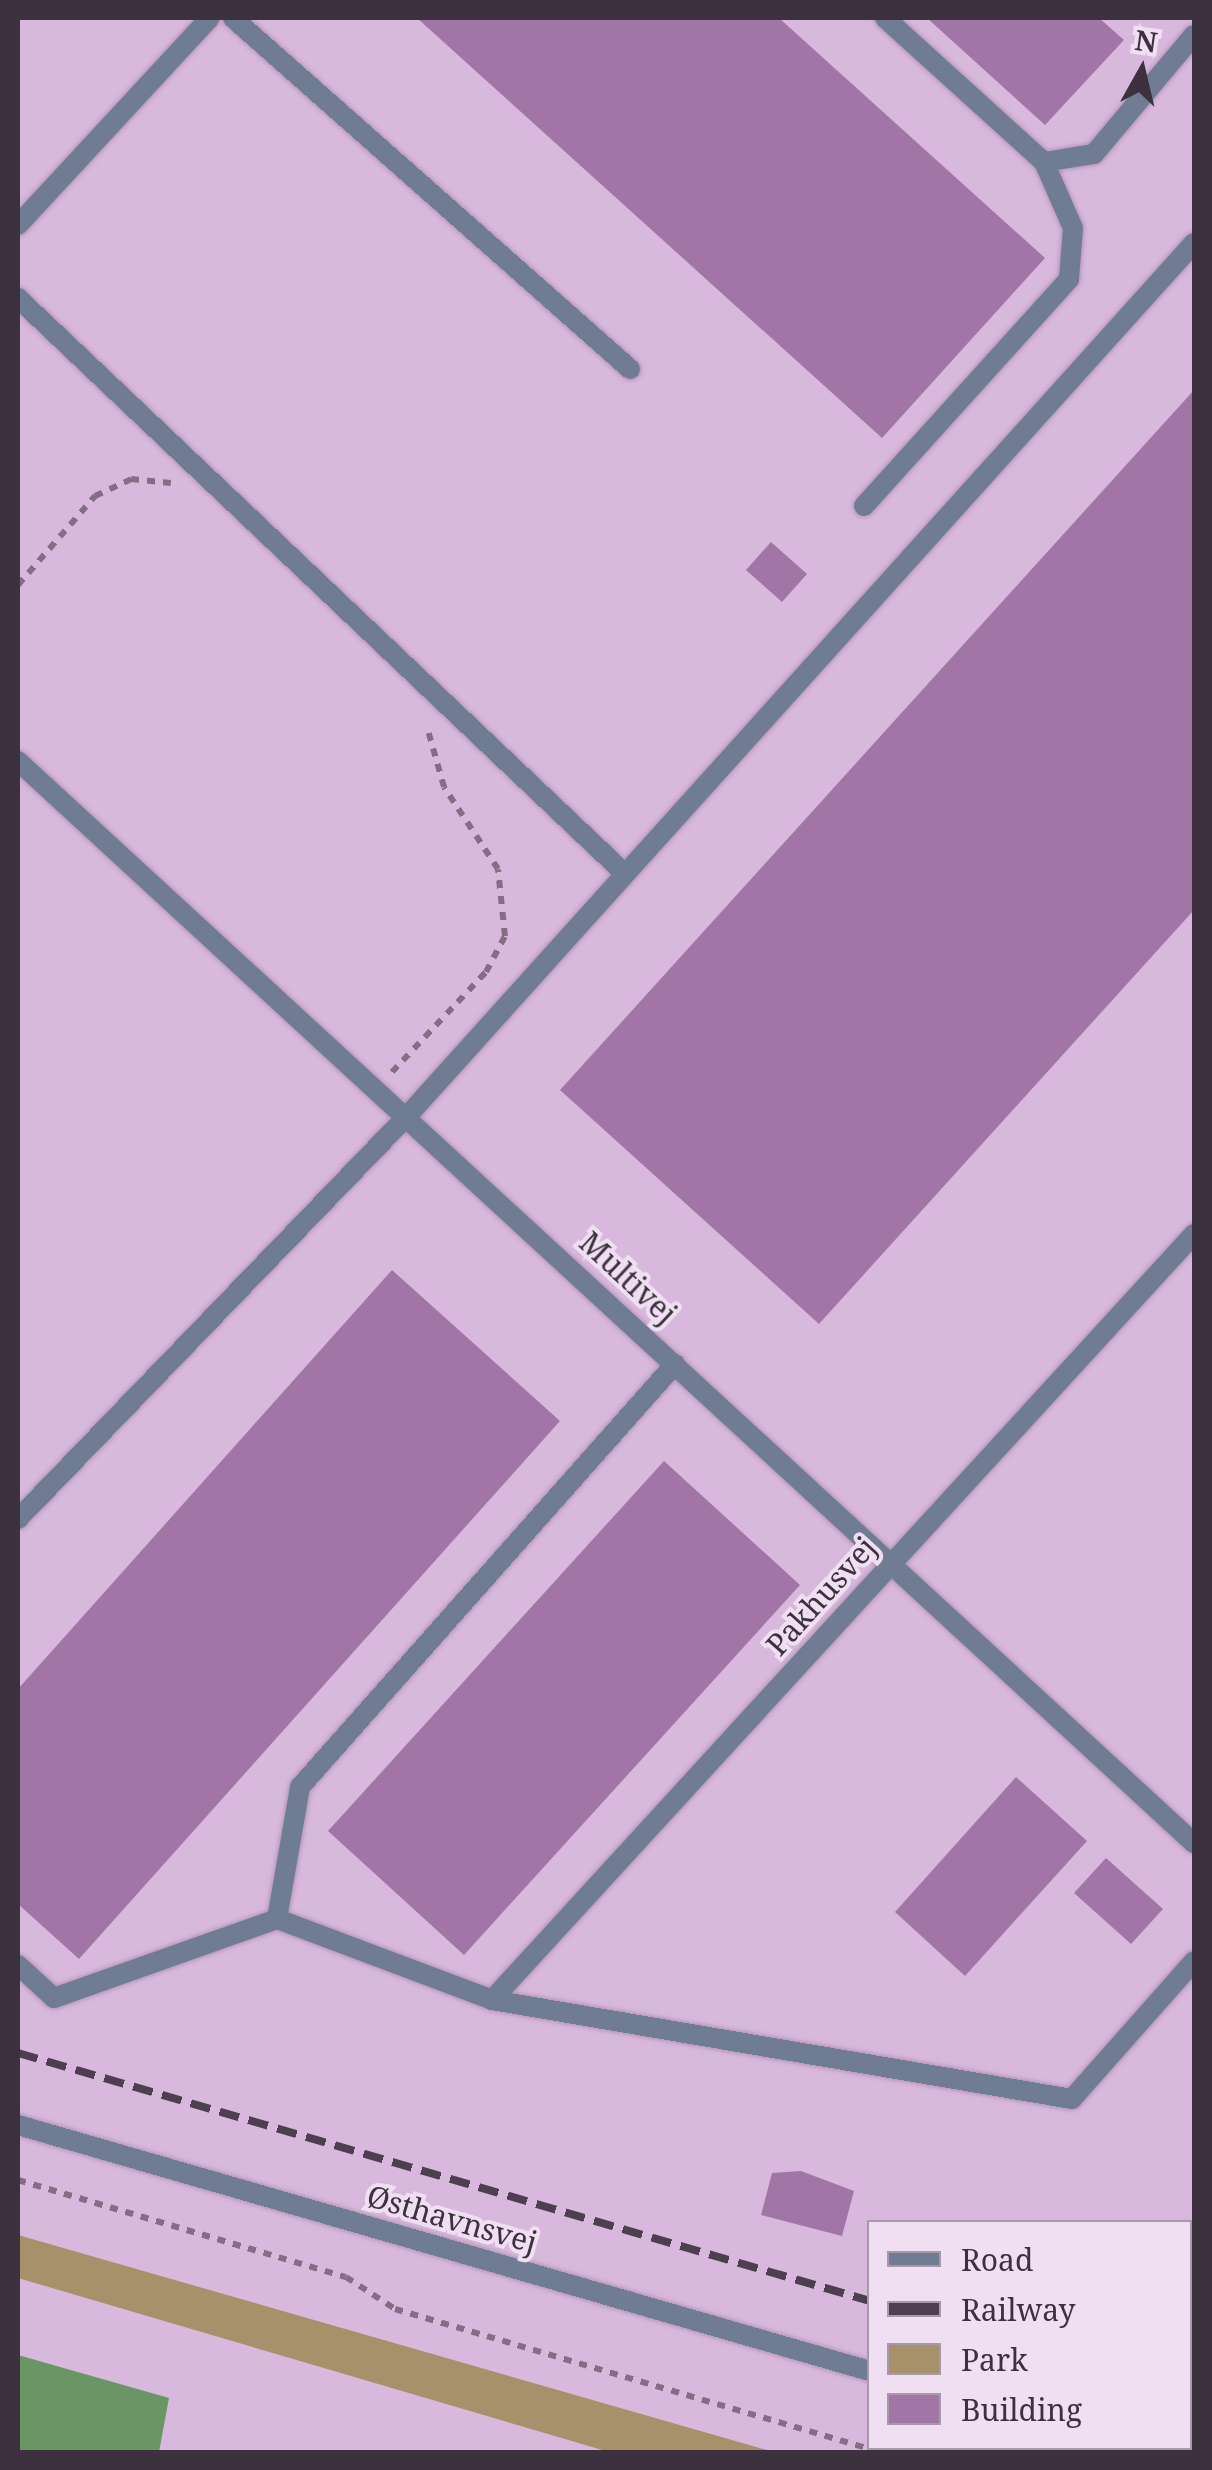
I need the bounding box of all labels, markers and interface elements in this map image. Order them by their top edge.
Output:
north arrow [1092,20,1192,120]
text: N [1133,20,1160,61]
street label: Multivej [572,1224,684,1332]
street label: Pakhusvej [759,1529,883,1663]
street label: Østhavnsvej [363,2178,541,2260]
legend [867,2220,1192,2450]
text: Road [961,2239,1033,2280]
text: Railway [961,2289,1076,2330]
text: Park [961,2339,1028,2380]
text: Building [961,2389,1082,2430]

